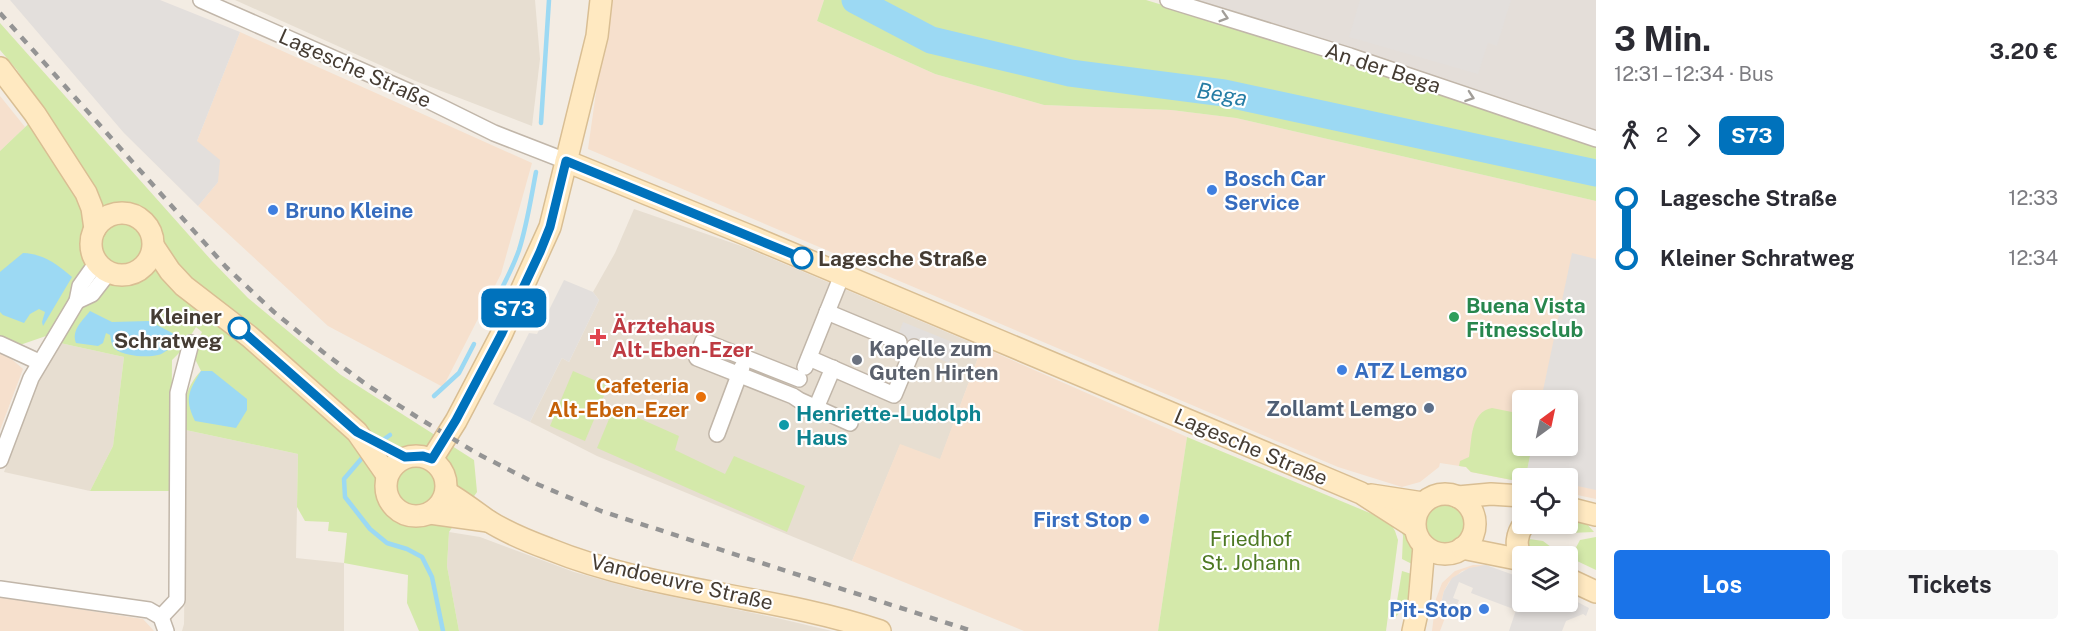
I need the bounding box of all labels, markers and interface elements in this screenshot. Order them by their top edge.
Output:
one-way arrow [1218,10,1229,22]
text: 3 Min. [1614,20,1711,58]
street label: Lagesche Straße [275,23,435,113]
street label: An der Bega [1322,38,1444,98]
text: 3.20 € [1990,38,2058,64]
text: 12:31 – 12:34 · Bus [1614,62,1774,86]
water label: Bega [1195,77,1249,111]
one-way arrow [1464,89,1475,102]
icon: walk [1614,119,1647,152]
icon: forward [1677,119,1710,152]
text: 2 [1656,123,1668,147]
text: S73 [1731,123,1772,148]
place label: Bosch Car Service [1224,166,1326,215]
marker: Bosch Car Service [1205,183,1219,197]
text: Lagesche Straße [1660,185,1837,211]
text: 12:33 [2008,186,2058,210]
place label: Bruno Kleine [285,198,413,223]
marker: Bruno Kleine [266,203,280,217]
text: Kleiner Schratweg [1660,245,1854,271]
place label: Lagesche Straße [818,246,987,271]
text: 12:34 [2008,246,2058,270]
marker: Lagesche Straße [791,247,813,269]
line badge: S73 [480,288,548,328]
place label: Buena Vista Fitnessclub [1466,293,1586,342]
text: S73 [493,296,535,321]
place label: Kleiner Schratweg [114,304,222,353]
marker: Buena Vista Fitnessclub [1447,310,1461,324]
place label: Ärztehaus Alt-Eben-Ezer [612,313,754,362]
marker: Kleiner Schratweg [228,317,250,339]
marker: Ärztehaus Alt-Eben-Ezer [589,328,607,346]
place label: Kapelle zum Guten Hirten [869,336,998,385]
marker: Kapelle zum Guten Hirten [850,353,864,367]
place label: ATZ Lemgo [1354,358,1467,383]
marker: ATZ Lemgo [1335,363,1349,377]
place label: Cafeteria Alt-Eben-Ezer [548,373,689,422]
marker: Cafeteria Alt-Eben-Ezer [694,390,708,404]
north arrow [1512,390,1578,456]
map controls [1512,390,1578,612]
place label: Zollamt Lemgo [1266,396,1417,421]
place label: Henriette-Ludolph Haus [796,401,981,450]
marker: Zollamt Lemgo [1422,401,1436,415]
street label: Lagesche Straße [1170,403,1332,491]
marker: Henriette-Ludolph Haus [777,418,791,432]
button: locate [1512,468,1578,534]
place label: First Stop [1033,507,1132,532]
marker: First Stop [1137,512,1151,526]
park label: Friedhof St. Johann [1201,526,1301,575]
button: layers [1512,546,1578,612]
street label: Vandoeuvre Straße [588,549,776,615]
button: Los [1614,550,1830,619]
button: Tickets [1842,550,2058,619]
place label: Pit-Stop [1389,597,1472,622]
marker: Pit-Stop [1477,602,1491,616]

